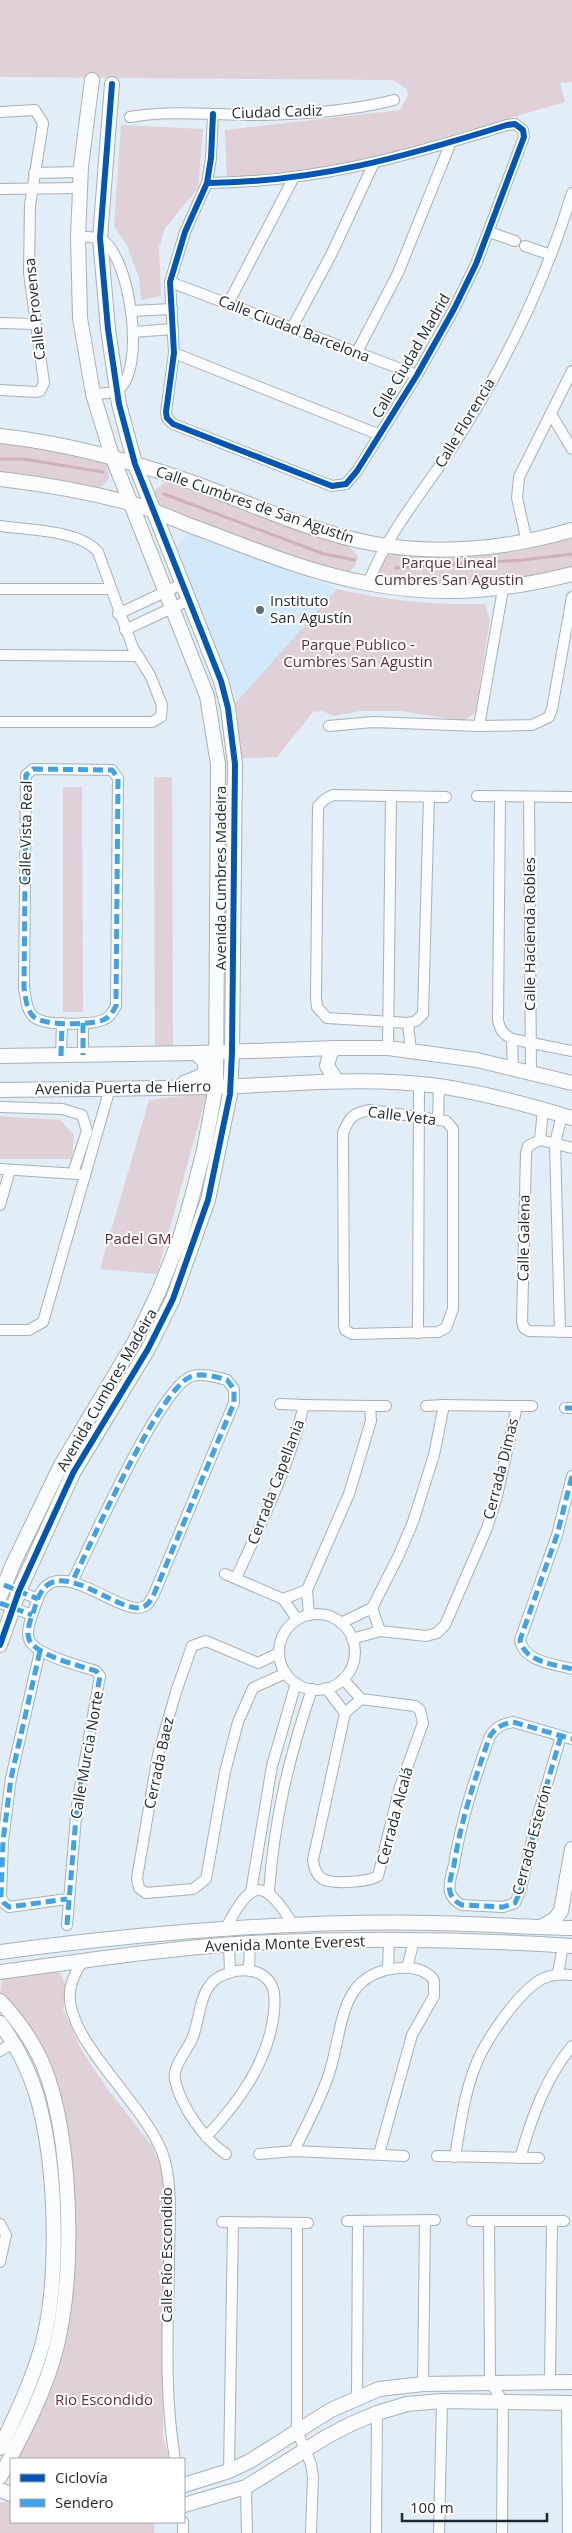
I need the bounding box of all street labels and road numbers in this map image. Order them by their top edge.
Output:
street label: Ciudad Cadiz [231,99,323,123]
street label: Calle Provensa [19,257,49,361]
street label: Calle Ciudad Barcelona [216,290,373,366]
street label: Calle Ciudad Madrid [366,290,454,421]
street label: Calle Florencia [429,374,499,471]
street label: Calle Cumbres de San Agustín [154,461,357,547]
street label: Calle Vista Real [14,780,36,886]
street label: Avenida Cumbres Madeira [210,786,230,970]
street label: Calle Hacienda Robles [519,857,539,1011]
street label: Avenida Puerta de Hierro [35,1075,211,1099]
street label: Calle Veta [367,1101,437,1129]
street label: Calle Galena [512,1194,534,1281]
street label: Avenida Cumbres Madeira [51,1304,161,1475]
street label: Cerrada Capellania [242,1416,308,1547]
street label: Cerrada Dimas [478,1416,522,1522]
street label: Calle Murcia Norte [65,1689,107,1821]
street label: Cerrada Baez [139,1715,178,1811]
street label: Cerrada Alcalá [371,1764,417,1867]
street label: Cerrada Esterón [507,1782,555,1897]
street label: Avenida Monte Everest [204,1930,366,1956]
street label: Calle Río Escondido [156,2187,176,2323]

